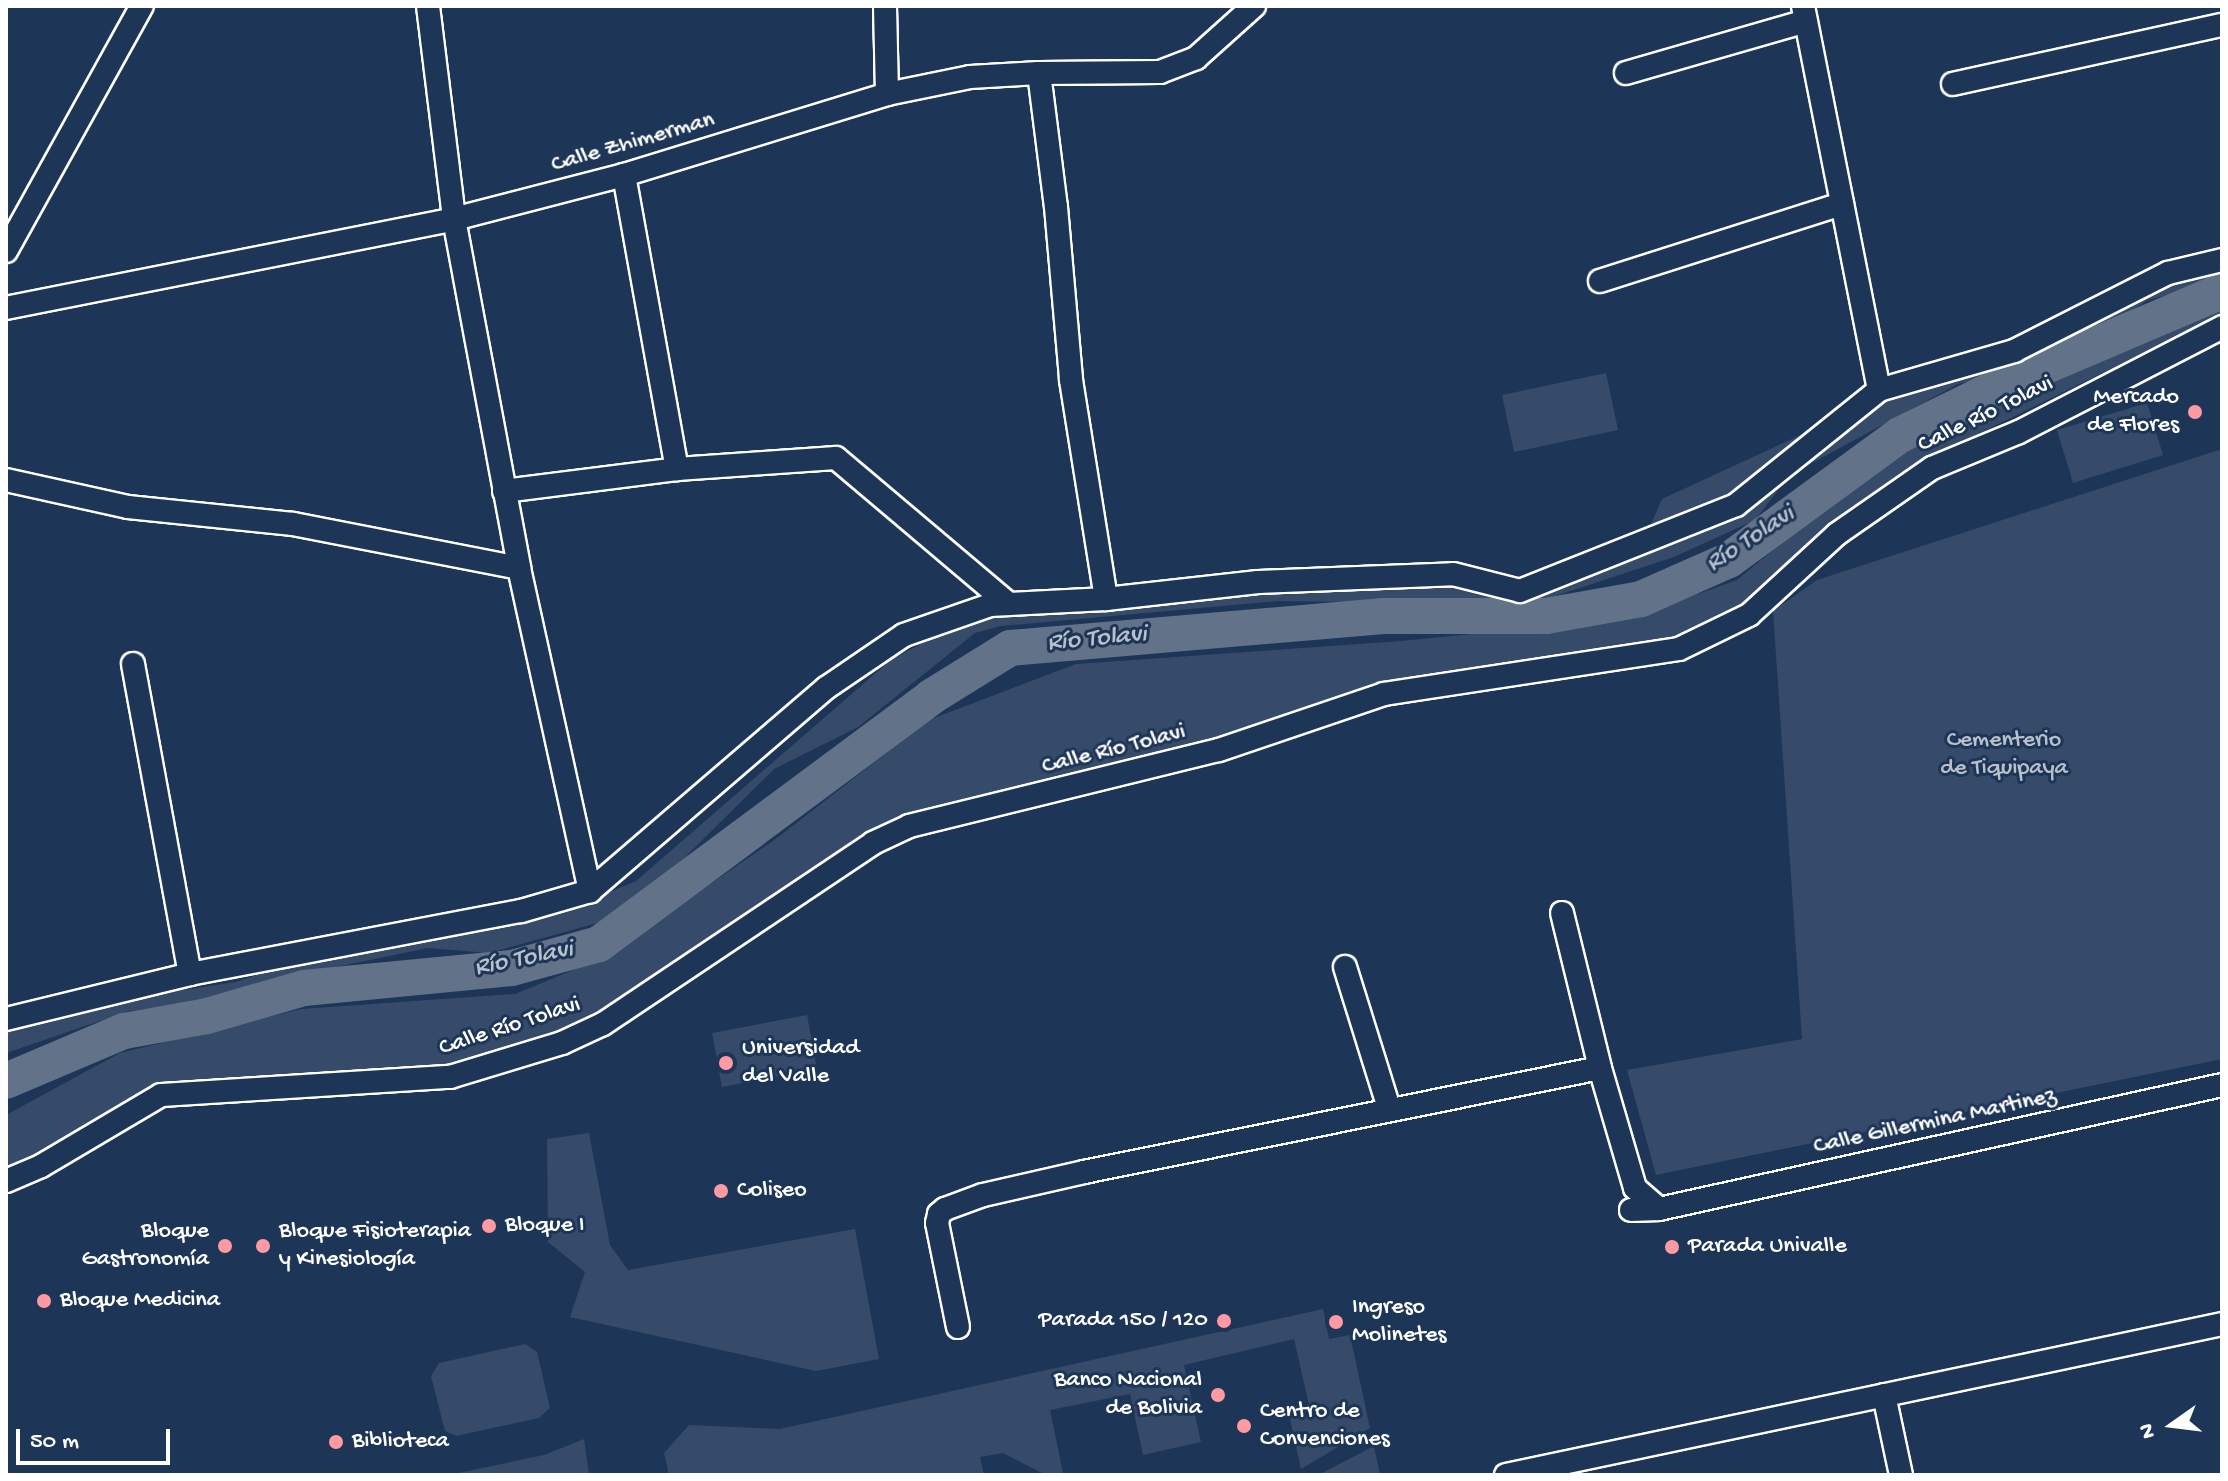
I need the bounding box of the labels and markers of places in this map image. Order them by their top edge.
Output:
place label: Mercado de Flores [2087,384,2179,440]
marker: Mercado de Flores [2186,403,2204,421]
place label: Universidad del Valle [742,1035,859,1091]
marker: Universidad del Valle [717,1054,735,1072]
place label: Coliseo [737,1177,807,1205]
marker: Coliseo [712,1182,730,1200]
place label: Bloque I [505,1212,584,1240]
marker: Bloque I [480,1217,498,1235]
place label: Bloque Gastronomía [82,1218,209,1274]
place label: Bloque Fisioterapia y Kinesiología [279,1218,471,1274]
place label: Parada Univalle [1688,1233,1847,1261]
marker: Bloque Gastronomía [216,1237,234,1255]
marker: Bloque Fisioterapia y Kinesiología [254,1237,272,1255]
marker: Parada Univalle [1663,1238,1681,1256]
place label: Bloque Medicina [60,1287,220,1315]
marker: Bloque Medicina [35,1292,53,1310]
place label: Ingreso Molinetes [1352,1294,1446,1350]
place label: Parada 150 / 120 [1038,1307,1208,1335]
marker: Parada 150 / 120 [1215,1312,1233,1330]
marker: Ingreso Molinetes [1327,1313,1345,1331]
place label: Banco Nacional de Bolivia [1054,1367,1202,1423]
marker: Banco Nacional de Bolivia [1209,1386,1227,1404]
place label: Centro de Convenciones [1260,1398,1390,1454]
marker: Centro de Convenciones [1235,1417,1253,1435]
place label: Biblioteca [352,1428,449,1456]
marker: Biblioteca [327,1433,345,1451]

